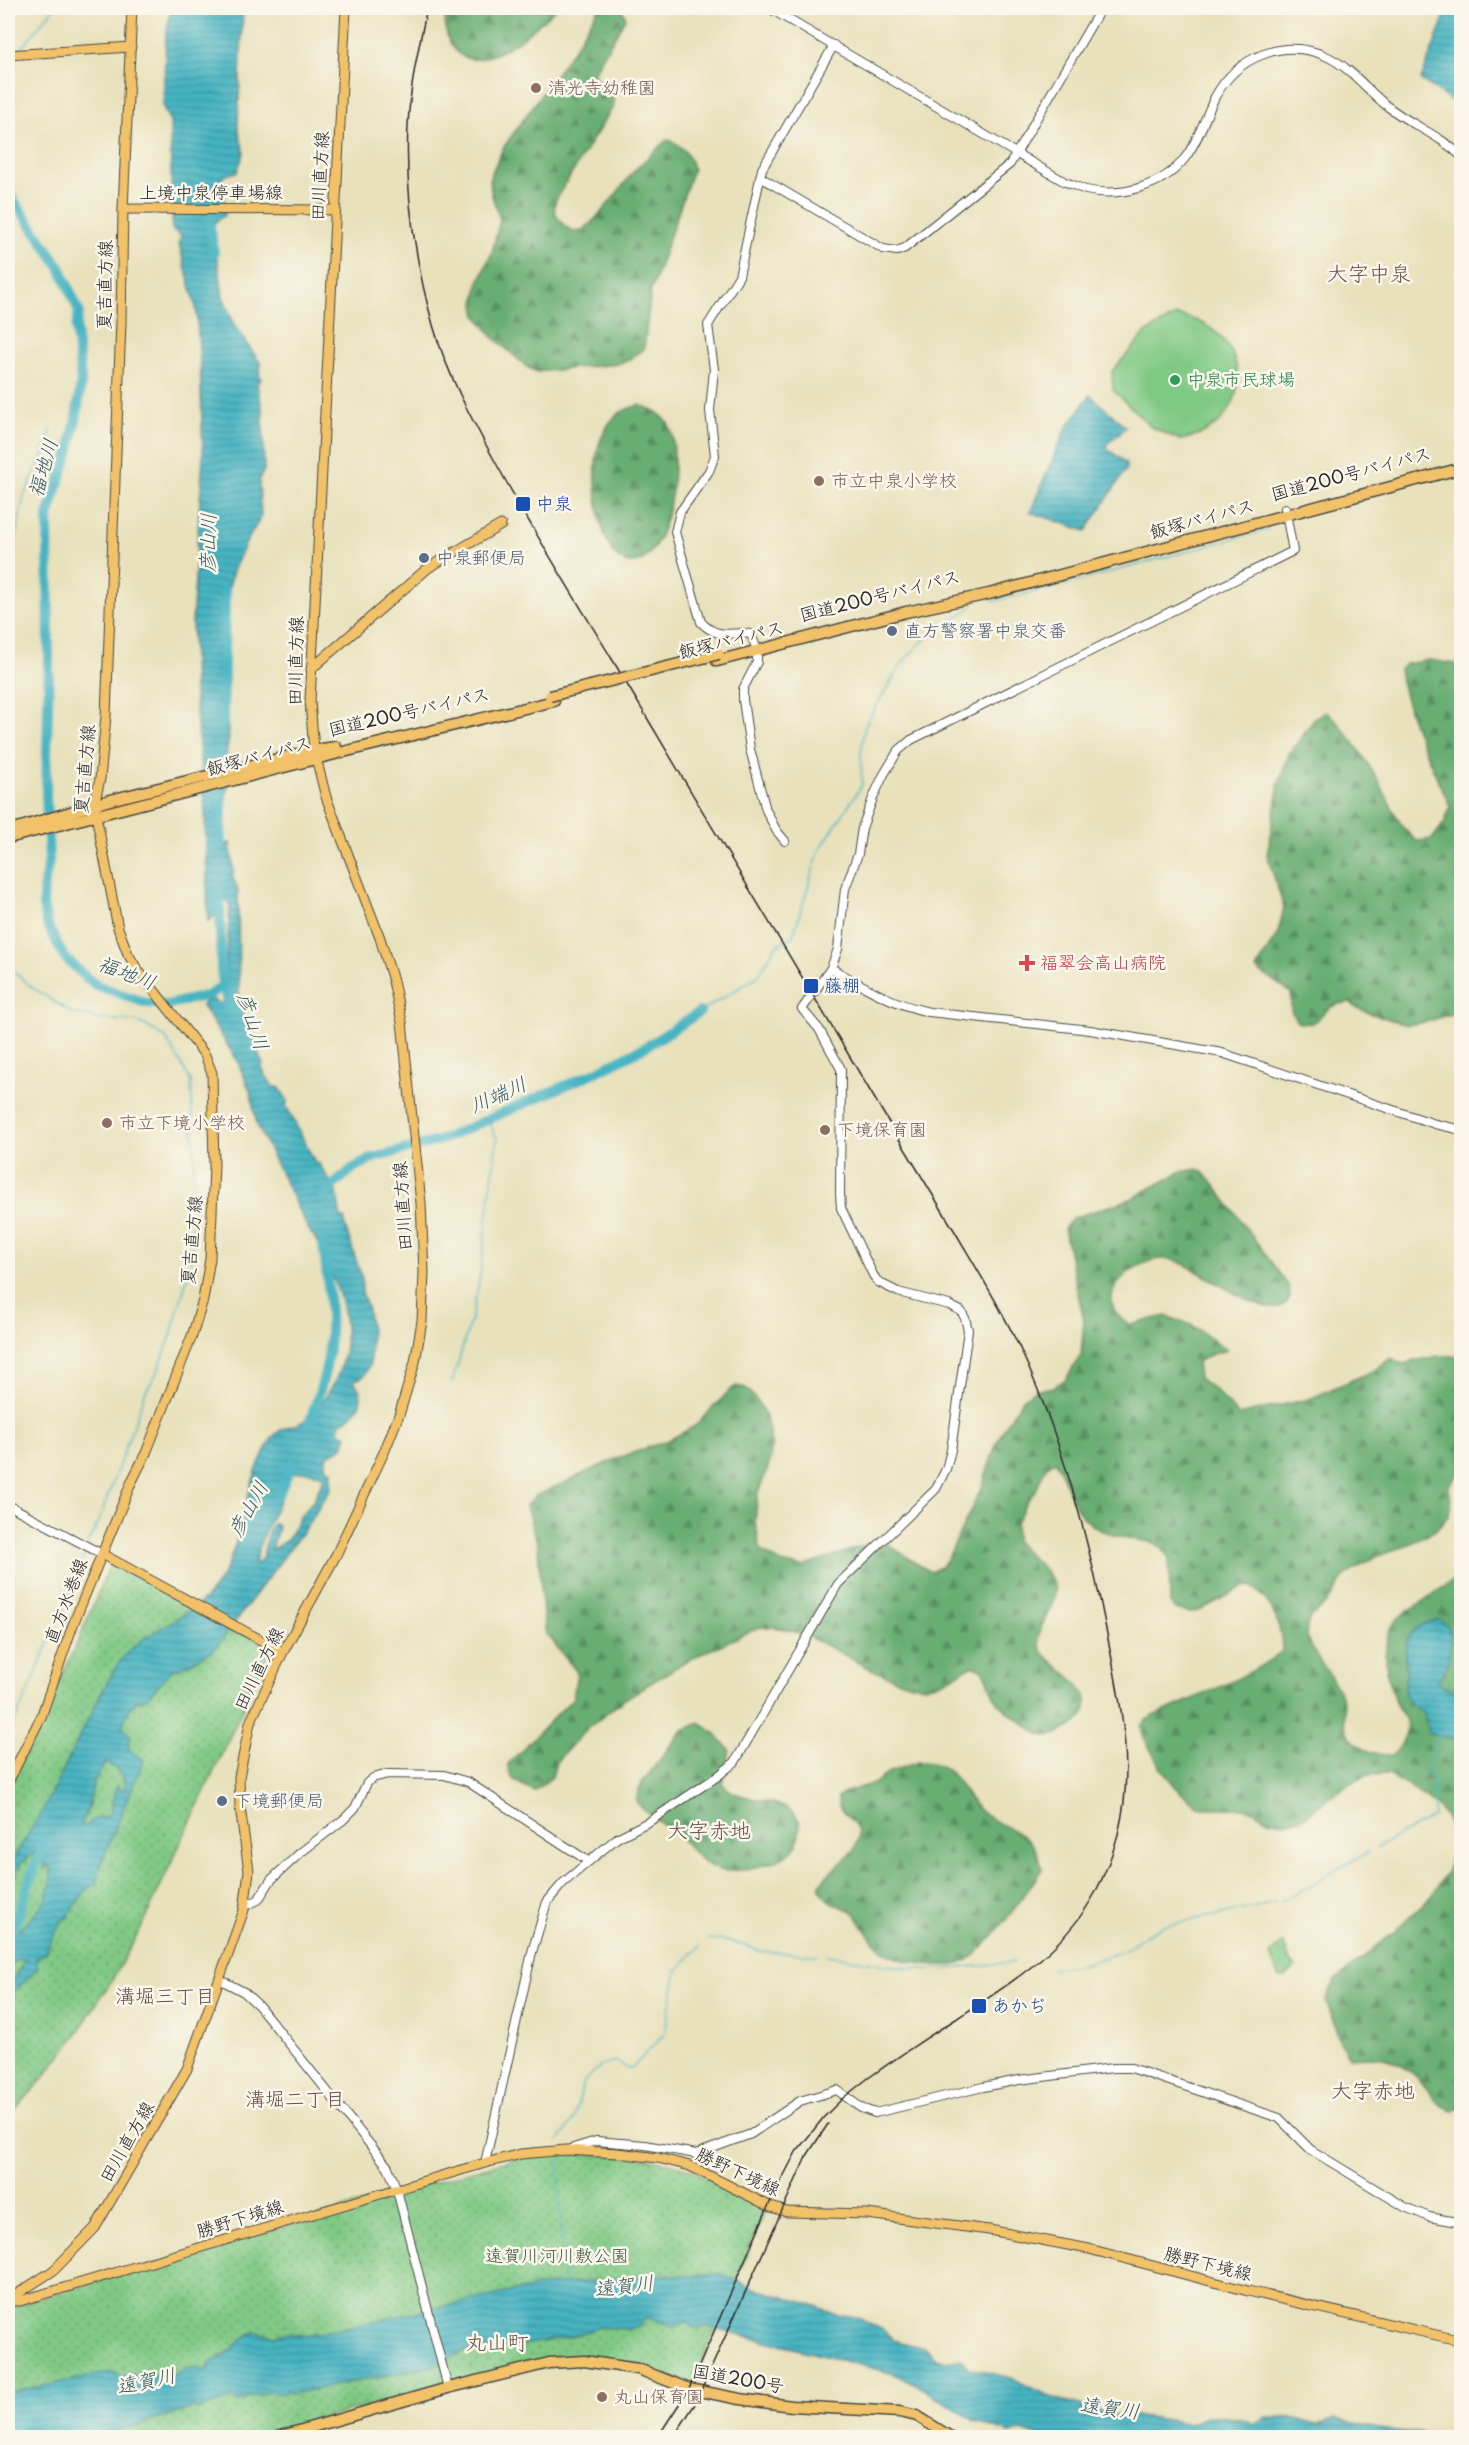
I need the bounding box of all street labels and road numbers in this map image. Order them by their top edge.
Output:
street label: 田川直方線 [303,130,334,222]
street label: 上境中泉停車場線 [139,178,283,205]
street label: 夏吉直方線 [89,240,118,330]
street label: 国道200号バイパス [1268,438,1434,507]
street label: 飯塚バイパス [1146,491,1257,545]
street label: 国道200号バイパス [797,562,963,628]
street label: 飯塚バイパス [675,612,786,665]
street label: 田川直方線 [280,616,309,706]
street label: 国道200号バイパス [325,679,492,742]
street label: 夏吉直方線 [66,723,101,815]
street label: 飯塚バイパス [203,728,314,782]
street label: 田川直方線 [385,1160,418,1252]
street label: 夏吉直方線 [173,1194,208,1286]
street label: 直方水巻線 [36,1554,93,1647]
street label: 田川直方線 [226,1622,290,1715]
street label: 田川直方線 [92,2096,160,2187]
street label: 勝野下境線 [692,2139,785,2202]
street label: 勝野下境線 [193,2191,287,2244]
street label: 勝野下境線 [1161,2239,1255,2287]
street label: 国道200号 [690,2356,786,2399]

